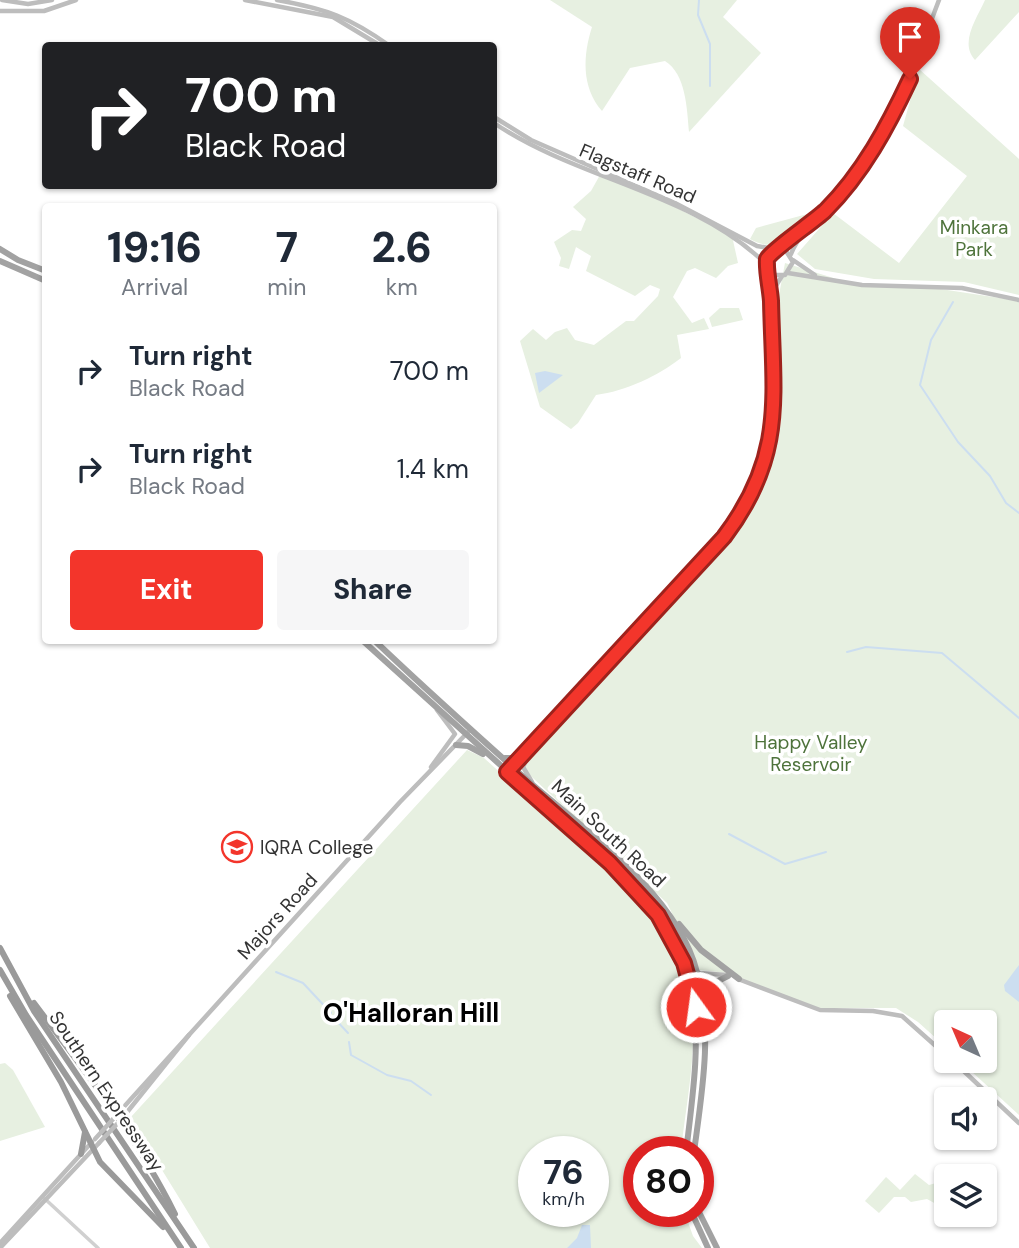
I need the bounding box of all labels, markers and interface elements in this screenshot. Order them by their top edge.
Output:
pin [880,7,940,79]
icon: arrive [891,18,929,56]
text: 700 m [185,63,338,127]
icon: right [70,70,161,161]
text: Black Road [185,125,346,167]
street label: Flagstaff Road [576,138,700,209]
park label: Minkara Park [940,215,1008,262]
text: 19:16 [107,220,202,275]
text: 7 [276,220,298,275]
text: 2.6 [371,220,432,275]
text: Arrival [121,272,188,302]
text: min [267,272,306,302]
text: km [386,272,418,302]
text: Turn right [129,339,253,373]
icon: right [70,352,108,390]
text: 700 m [390,354,469,388]
text: Black Road [129,373,245,403]
text: Turn right [129,437,253,471]
icon: right [70,450,108,488]
text: 1.4 km [397,452,469,486]
text: Black Road [129,471,245,501]
button: Exit [70,550,263,630]
button: Share [277,550,469,630]
park label: Happy Valley Reservoir [754,730,868,777]
street label: Main South Road [546,774,671,893]
school or university icon: IQRA College [220,830,254,864]
place label: IQRA College [260,835,373,860]
street label: Majors Road [232,868,323,965]
position arrow [659,970,733,1044]
district label: O'Halloran Hill [323,996,499,1030]
street label: Southern Expressway [44,1006,170,1177]
north arrow [934,1010,998,1073]
map controls [934,1010,997,1227]
button: sound [934,1087,997,1150]
speed limit sign: 80 [623,1136,714,1227]
text: 76 [543,1149,584,1195]
button: layers [934,1164,997,1227]
text: km/h [542,1187,585,1211]

